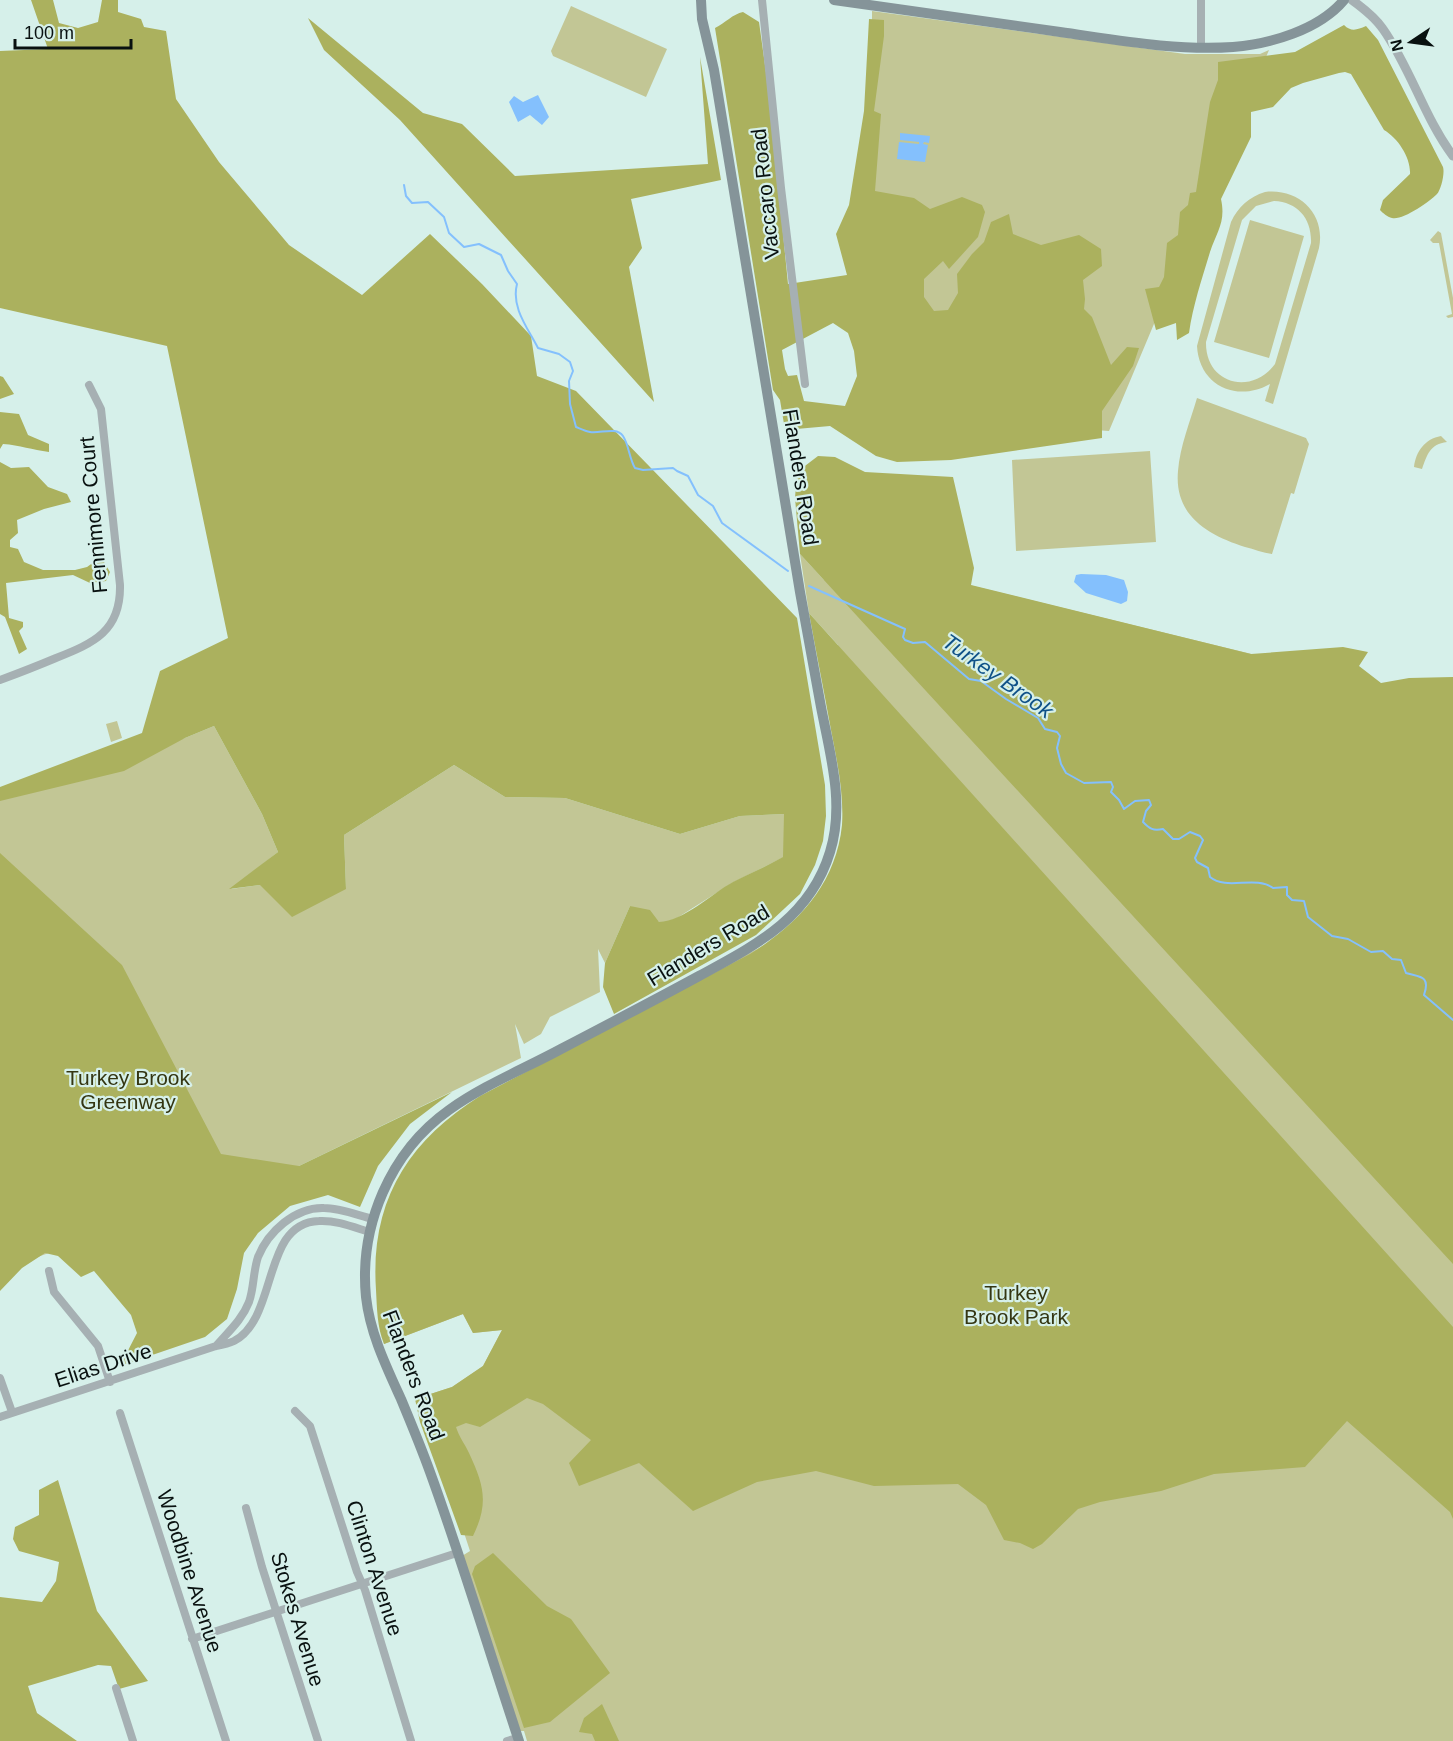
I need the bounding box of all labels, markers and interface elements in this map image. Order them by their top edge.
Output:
scale bar [15,12,130,50]
north arrow [1381,12,1441,72]
text: 100 m [24,23,74,43]
text: N [1387,38,1406,53]
street label: Vaccaro Road [747,127,783,261]
street label: Flanders Road [779,407,823,547]
street label: Fennimore Court [75,435,111,594]
water label: Turkey Brook [938,629,1059,724]
street label: Flanders Road [643,900,773,990]
park label: Turkey Brook Greenway [66,1066,191,1113]
park label: Turkey Brook Park [964,1281,1068,1328]
street label: Flanders Road [379,1307,449,1443]
street label: Elias Drive [52,1339,154,1391]
street label: Woodbine Avenue [153,1487,227,1655]
street label: Clinton Avenue [342,1497,408,1639]
street label: Stokes Avenue [267,1549,329,1689]

